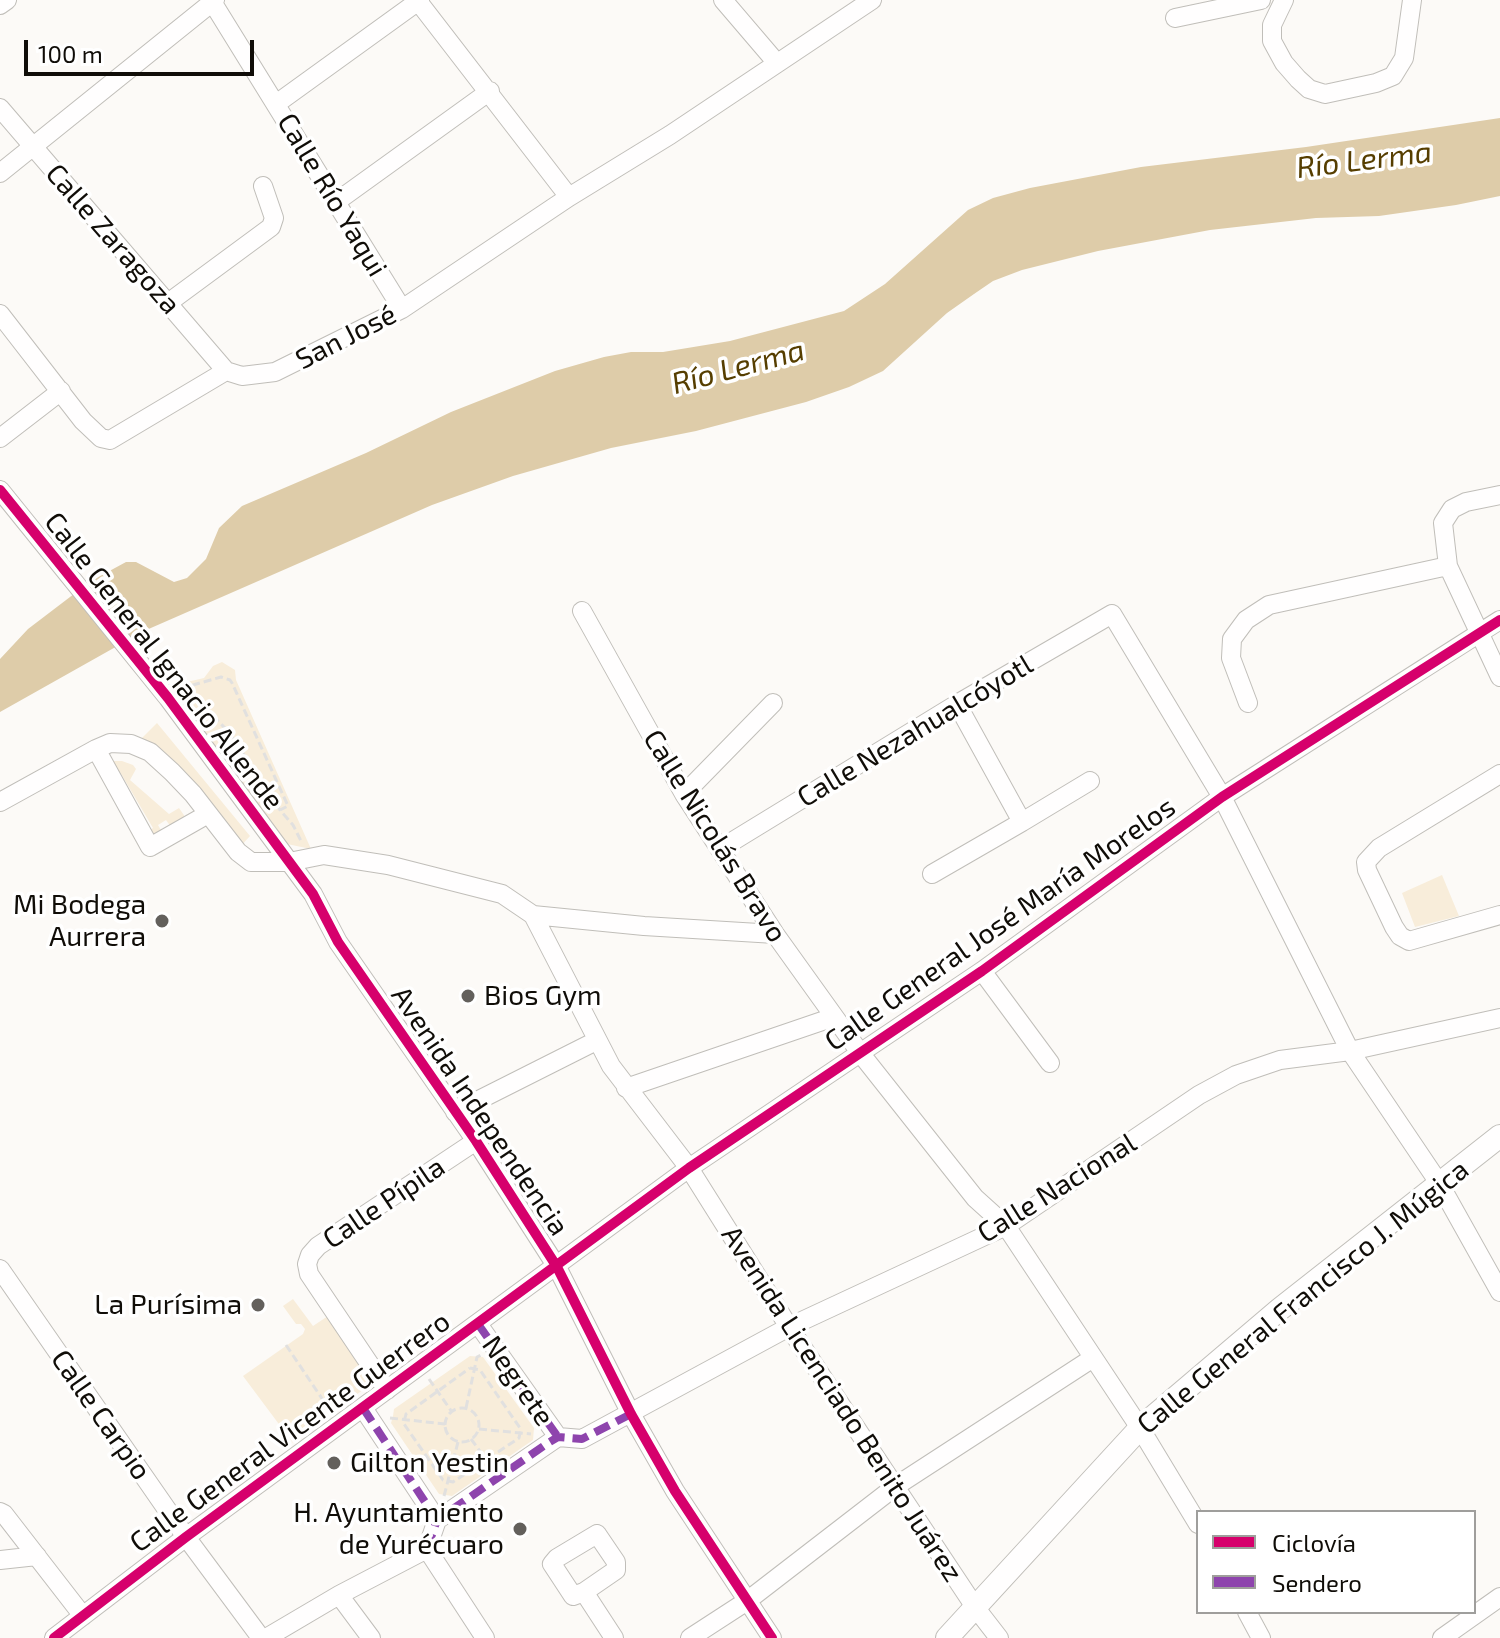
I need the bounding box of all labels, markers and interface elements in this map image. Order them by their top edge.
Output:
scale bar [28,24,258,74]
text: 100 m [38,39,103,68]
street label: Calle Río Yaqui [270,107,394,283]
water label: Río Lerma [1294,134,1434,186]
street label: Calle Zaragoza [39,157,187,321]
street label: San José [290,297,402,377]
water label: Río Lerma [668,332,808,402]
street label: Calle General Ignacio Allende [37,506,291,816]
street label: Calle Nezahualcóyotl [791,648,1039,814]
street label: Calle Nicolás Bravo [636,724,794,948]
street label: Calle General José María Morelos [818,790,1182,1058]
place label: Mi Bodega Aurrera [13,888,146,954]
marker: Mi Bodega Aurrera [153,912,171,930]
place label: Bios Gym [484,979,602,1013]
street label: Avenida Independencia [384,980,576,1242]
marker: Bios Gym [459,987,477,1005]
street label: Calle Nacional [971,1126,1143,1250]
street label: Calle Pípila [317,1150,451,1256]
street label: Calle General Francisco J. Múgica [1131,1153,1475,1441]
street label: Avenida Licenciado Benito Juárez [714,1220,970,1588]
place label: La Purísima [94,1288,242,1322]
marker: La Purísima [249,1296,267,1314]
street label: Calle General Vicente Guerrero [123,1305,457,1559]
street label: Negrete [475,1330,561,1432]
street label: Calle Carpio [44,1344,158,1486]
place label: Gilton Yestin [350,1446,509,1480]
marker: Gilton Yestin [325,1454,343,1472]
place label: H. Ayuntamiento de Yurécuaro [293,1496,504,1562]
legend [1196,1510,1476,1614]
marker: H. Ayuntamiento de Yurécuaro [511,1520,529,1538]
text: Ciclovía [1272,1528,1356,1557]
text: Sendero [1272,1568,1362,1597]

